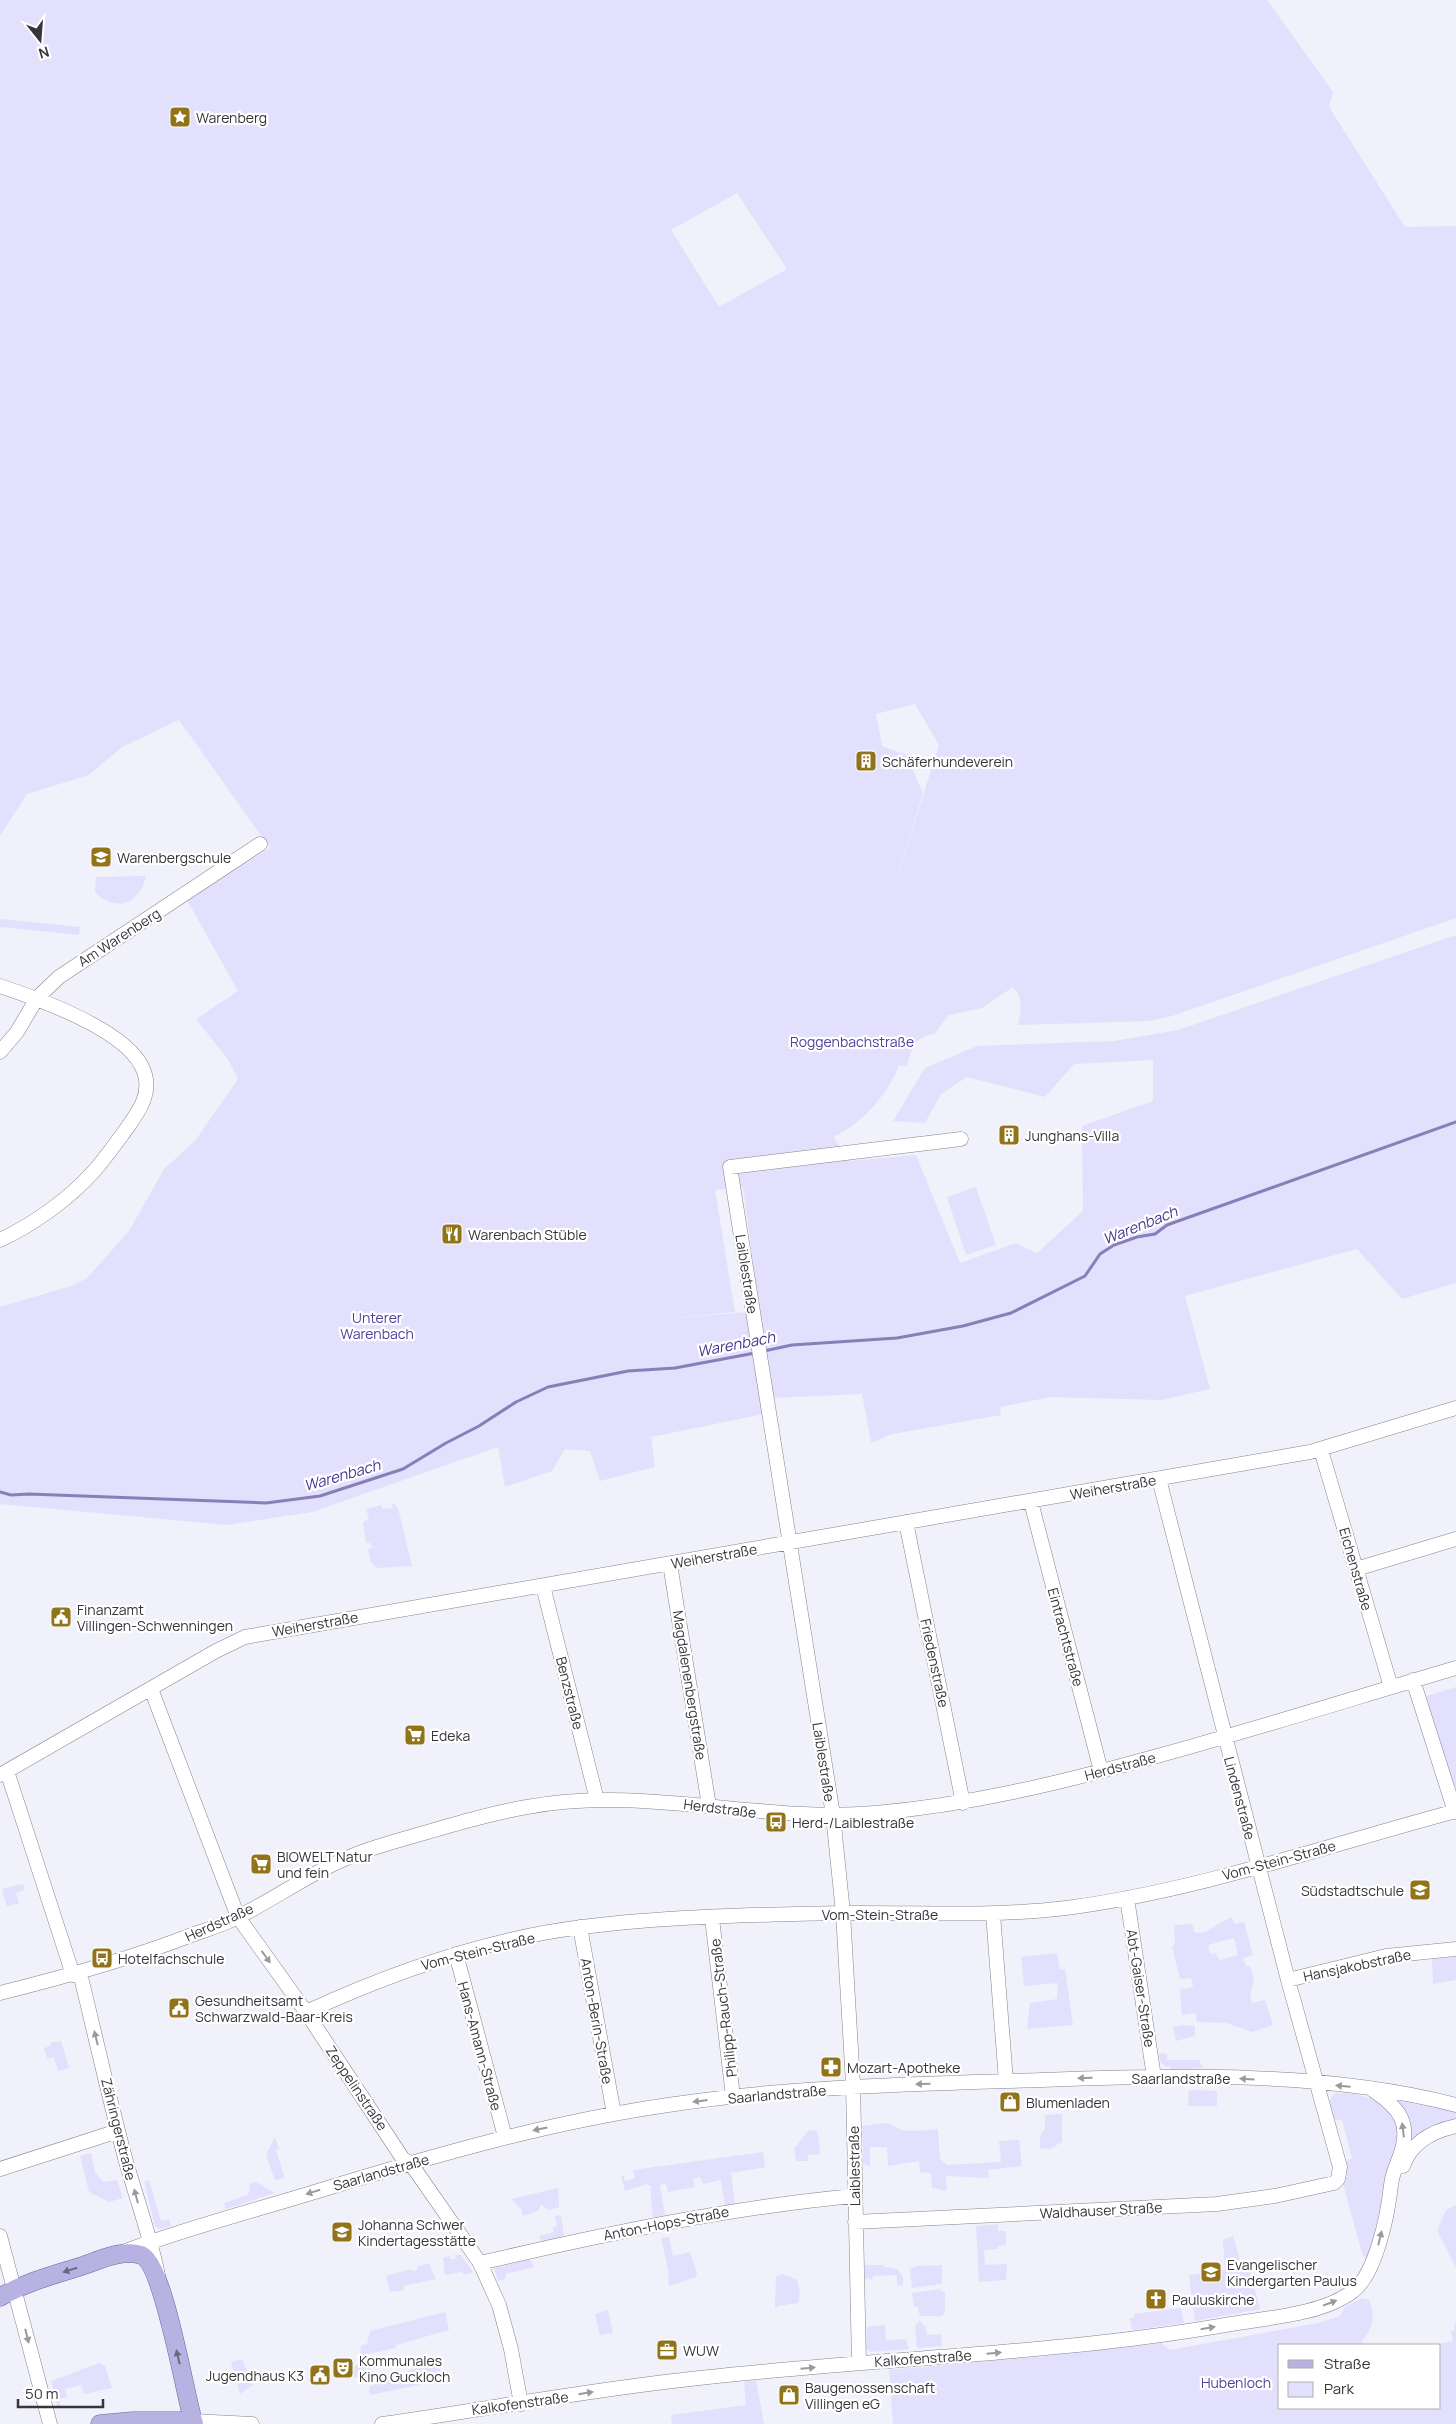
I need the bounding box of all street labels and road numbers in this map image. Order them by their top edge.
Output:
street label: Am Warenberg [74,903,164,971]
street label: Laiblestraße [731,1233,763,1315]
street label: Weiherstraße [1068,1470,1158,1504]
street label: Eichenstraße [1335,1525,1377,1613]
street label: Weiherstraße [669,1539,759,1573]
street label: Eintrachtstraße [1044,1586,1088,1688]
street label: Weiherstraße [270,1607,360,1641]
street label: Magdalenenbergstraße [669,1609,711,1761]
street label: Friedenstraße [916,1617,954,1709]
street label: Benzstraße [552,1655,588,1731]
street label: Laiblestraße [808,1721,840,1803]
street label: Herdstraße [1082,1747,1158,1785]
street label: Lindenstraße [1220,1754,1260,1842]
street label: Herdstraße [683,1794,757,1822]
street label: Vom-Stein-Straße [1220,1836,1338,1884]
street label: Herdstraße [182,1898,256,1946]
street label: Vom-Stein-Straße [822,1905,938,1924]
street label: Vom-Stein-Straße [419,1928,537,1974]
street label: Abt-Gaiser-Straße [1122,1928,1160,2048]
street label: Philipp-Rauch-Straße [705,1938,741,2078]
street label: Hansjakobstraße [1301,1944,1413,1986]
street label: Anton-Berin-Straße [577,1957,617,2085]
street label: Hans-Amann-Straße [454,1979,506,2113]
street label: Zeppelinstraße [322,2042,392,2134]
street label: Saarlandstraße [1132,2069,1230,2088]
street label: Zähringerstraße [97,2076,141,2182]
street label: Saarlandstraße [727,2080,827,2108]
street label: Laiblestraße [844,2126,864,2206]
street label: Saarlandstraße [331,2149,431,2195]
street label: Waldhauser Straße [1039,2197,1163,2223]
street label: Anton-Hops-Straße [602,2201,730,2245]
street label: Kalkofenstraße [874,2345,972,2371]
street label: Kalkofenstraße [470,2387,570,2419]

